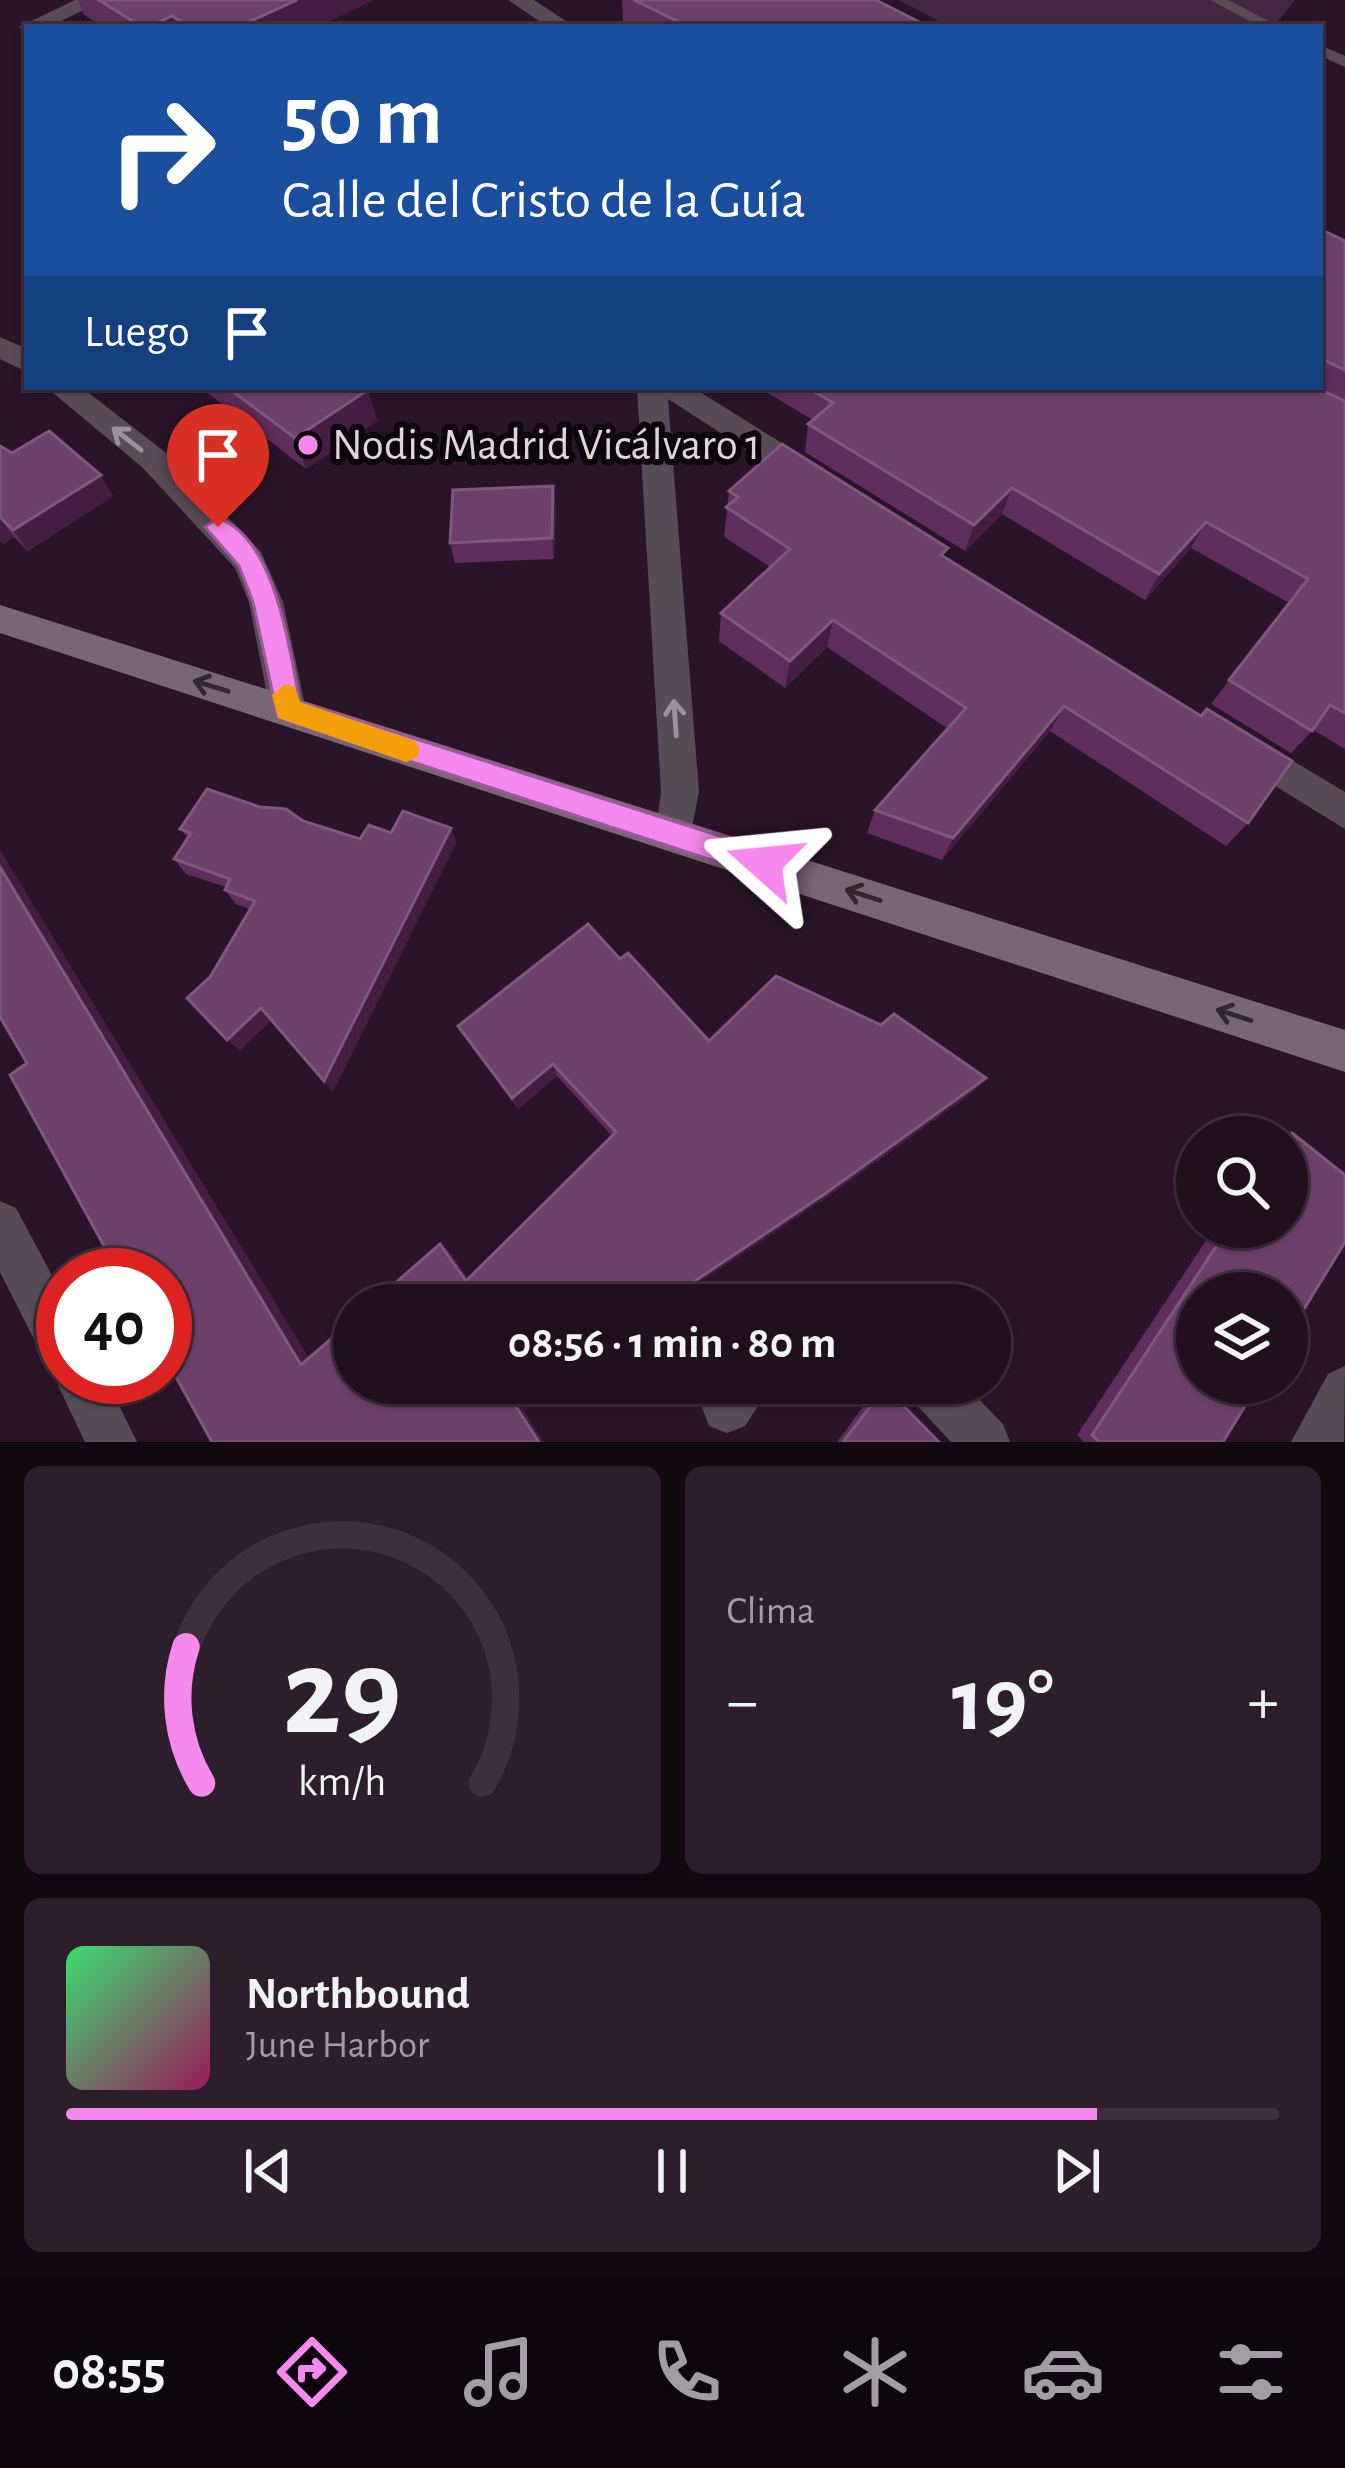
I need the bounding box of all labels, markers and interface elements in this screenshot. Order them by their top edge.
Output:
icon: right [84,72,240,228]
text: 50 m [282,76,443,160]
text: Calle del Cristo de la Guía [282,174,806,228]
icon: arrive [214,300,280,366]
text: Luego [84,310,190,355]
pin [167,404,269,527]
icon: arrive [185,422,251,488]
place label: Nodis Madrid Vicálvaro 1 [332,423,761,468]
one-way arrow [112,426,144,453]
marker: Nodis Madrid Vicálvaro 1 [295,432,321,458]
one-way arrow [193,673,231,695]
one-way arrow [663,699,686,738]
position arrow [701,800,827,926]
one-way arrow [844,883,882,905]
one-way arrow [1216,1003,1254,1025]
map controls [1176,1116,1308,1404]
button: search [1176,1116,1308,1248]
speed limit sign: 40 [36,1248,192,1404]
button: layers [1176,1272,1308,1404]
text: 08:56 · 1 min · 80 m [508,1321,836,1366]
text: Clima [727,1592,815,1631]
text: 29 [283,1632,402,1757]
text: 19° [952,1657,1054,1747]
text: − [727,1669,758,1735]
text: + [1247,1669,1279,1735]
text: km/h [298,1761,386,1804]
text: Northbound [246,1972,470,2017]
text: June Harbor [246,2026,429,2065]
icon: previous [235,2138,301,2204]
icon: pause [639,2138,705,2204]
icon: next [1044,2138,1110,2204]
icon: directions [270,2330,354,2414]
icon: music [457,2330,541,2414]
icon: phone [645,2330,729,2414]
icon: climate [833,2330,917,2414]
icon: car [1021,2330,1105,2414]
icon: filters [1209,2330,1293,2414]
text: 08:55 [52,2345,166,2399]

